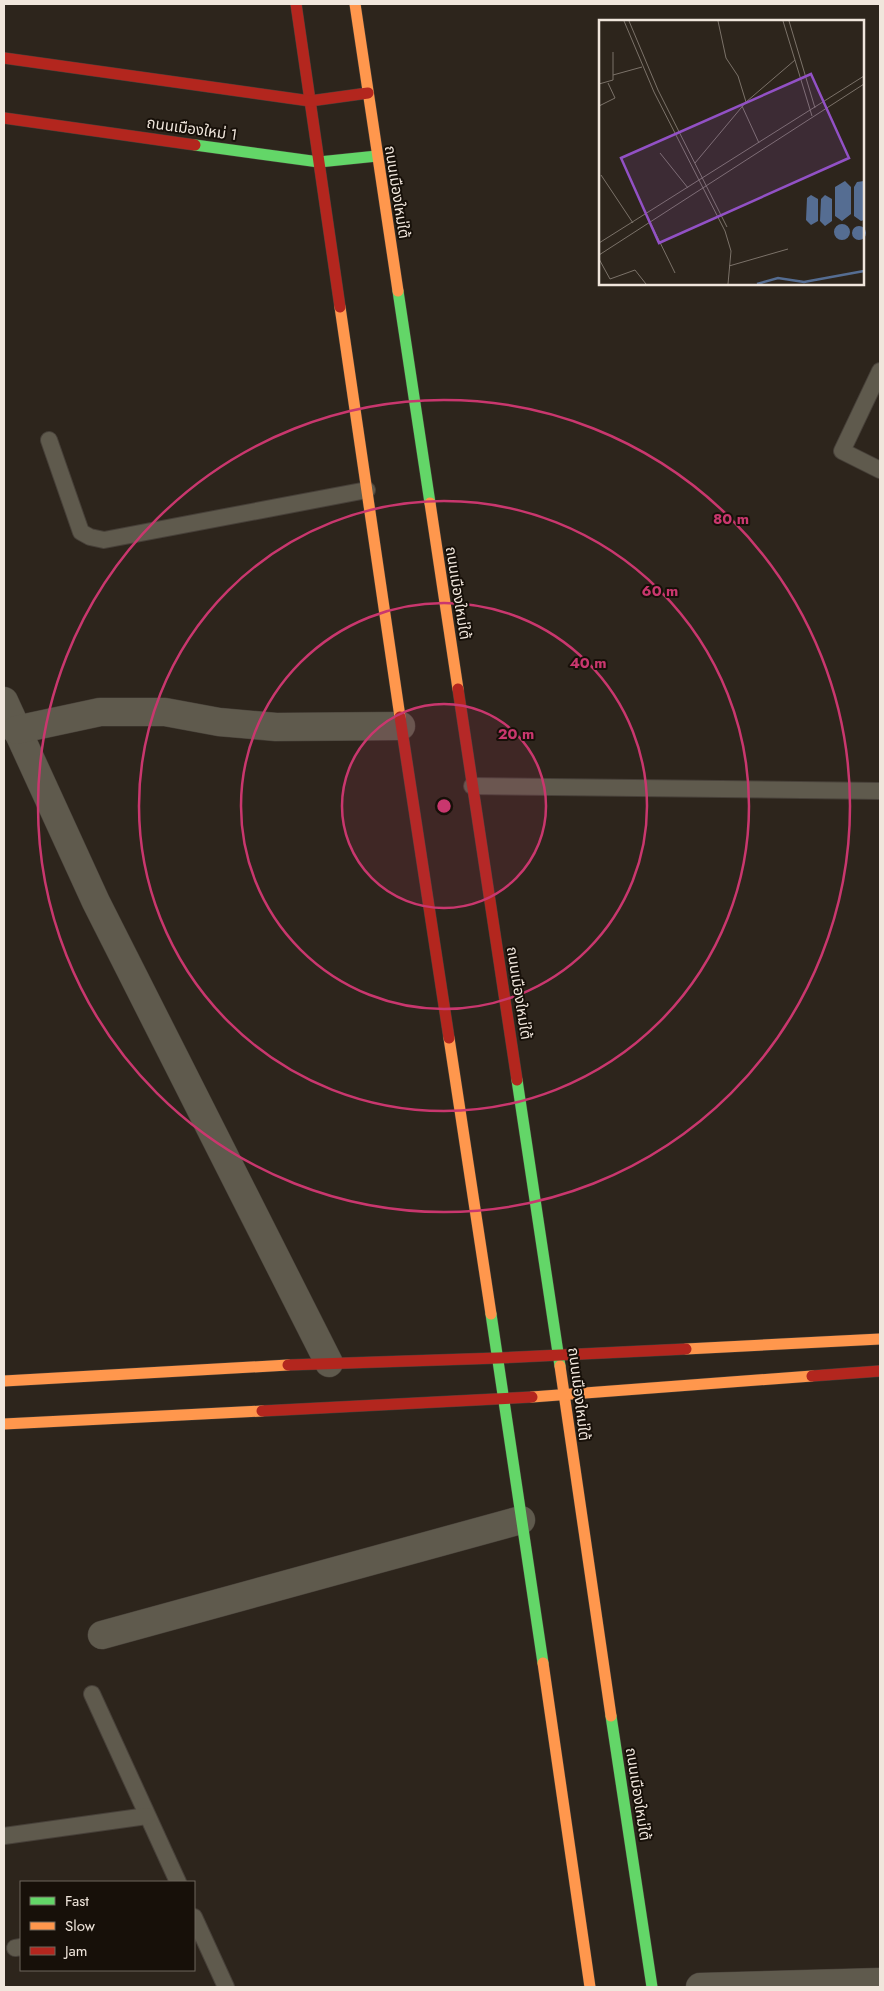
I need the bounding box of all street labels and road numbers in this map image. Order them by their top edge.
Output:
street label: ถนนเมืองใหม่ 1 [145,112,239,146]
street label: ถนนเมืองใหม่ใต้ [379,144,415,240]
street label: ถนนเมืองใหม่ใต้ [440,545,476,641]
street label: ถนนเมืองใหม่ใต้ [501,945,537,1041]
street label: ถนนเมืองใหม่ใต้ [562,1346,596,1442]
street label: ถนนเมืองใหม่ใต้ [620,1746,656,1842]

